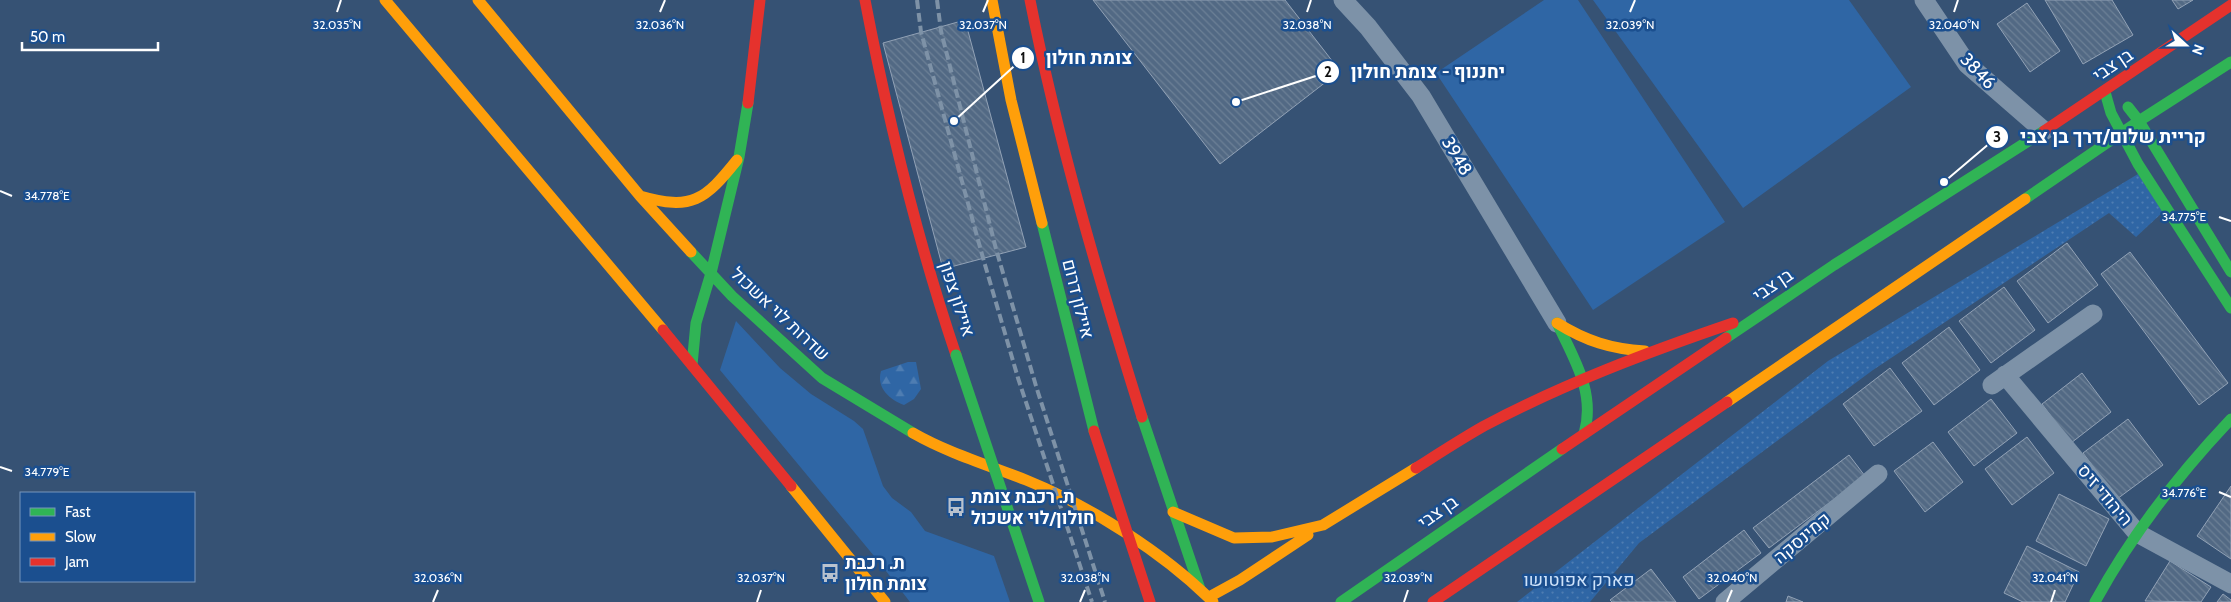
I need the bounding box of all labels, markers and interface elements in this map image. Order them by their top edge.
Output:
text: 32.035°N [313,17,361,32]
text: 32.036°N [636,17,684,32]
text: 32.037°N [959,17,1007,32]
text: 32.038°N [1282,17,1332,32]
text: 32.039°N [1606,17,1654,32]
text: 32.040°N [1929,17,1979,32]
scale bar [22,20,159,52]
north arrow [2161,20,2211,70]
text: 50 m [30,28,65,46]
callout: צומת חולון [1010,41,1142,75]
text: N [2188,42,2208,58]
street label: בן צבי [2089,43,2138,86]
text: צומת חולון [1046,46,1132,69]
text: 1 [1020,49,1026,67]
street label: 3846 [1956,49,2000,93]
callout: יחננוף - צומת חולון [1315,55,1515,89]
text: יחננוף - צומת חולון [1351,60,1505,83]
text: 2 [1324,63,1332,81]
callout: קריית שלום/דרך בן צבי [1985,120,2215,154]
text: קריית שלום/דרך בן צבי [2020,125,2206,148]
text: 3 [1993,128,2001,146]
street label: 3948 [1437,133,1477,179]
text: 34.778°E [24,188,70,203]
text: 34.775°E [2162,209,2207,224]
street label: איילון דרום [1058,257,1098,341]
street label: איילון צפון [935,259,979,339]
street label: שדרות לוי אשכול [726,263,834,365]
street label: בן צבי [1749,263,1798,306]
street label: היהודי זיס [2073,460,2137,530]
text: 34.779°E [25,464,70,479]
text: 34.776°E [2162,485,2207,500]
place label: ת. רכבת צומת חולון/לוי אשכול [971,486,1094,529]
street label: בן צבי [1414,490,1463,533]
legend [20,492,195,582]
bus stop icon: ת. רכבת צומת חולון/לוי אשכול [945,496,967,518]
text: Fast [65,503,90,521]
street label: קמינסקה [1769,508,1835,568]
text: Slow [65,528,96,546]
place label: ת. רכבת צומת חולון [845,552,928,595]
text: Jam [64,553,89,571]
bus stop icon: ת. רכבת צומת חולון [819,562,841,584]
park label: פארק אפוטושו [1523,569,1635,591]
text: 32.036°N [414,570,462,585]
text: 32.037°N [737,570,785,585]
text: 32.038°N [1060,570,1110,585]
text: 32.039°N [1384,570,1432,585]
text: 32.040°N [1707,570,1757,585]
text: 32.041°N [2032,570,2078,585]

